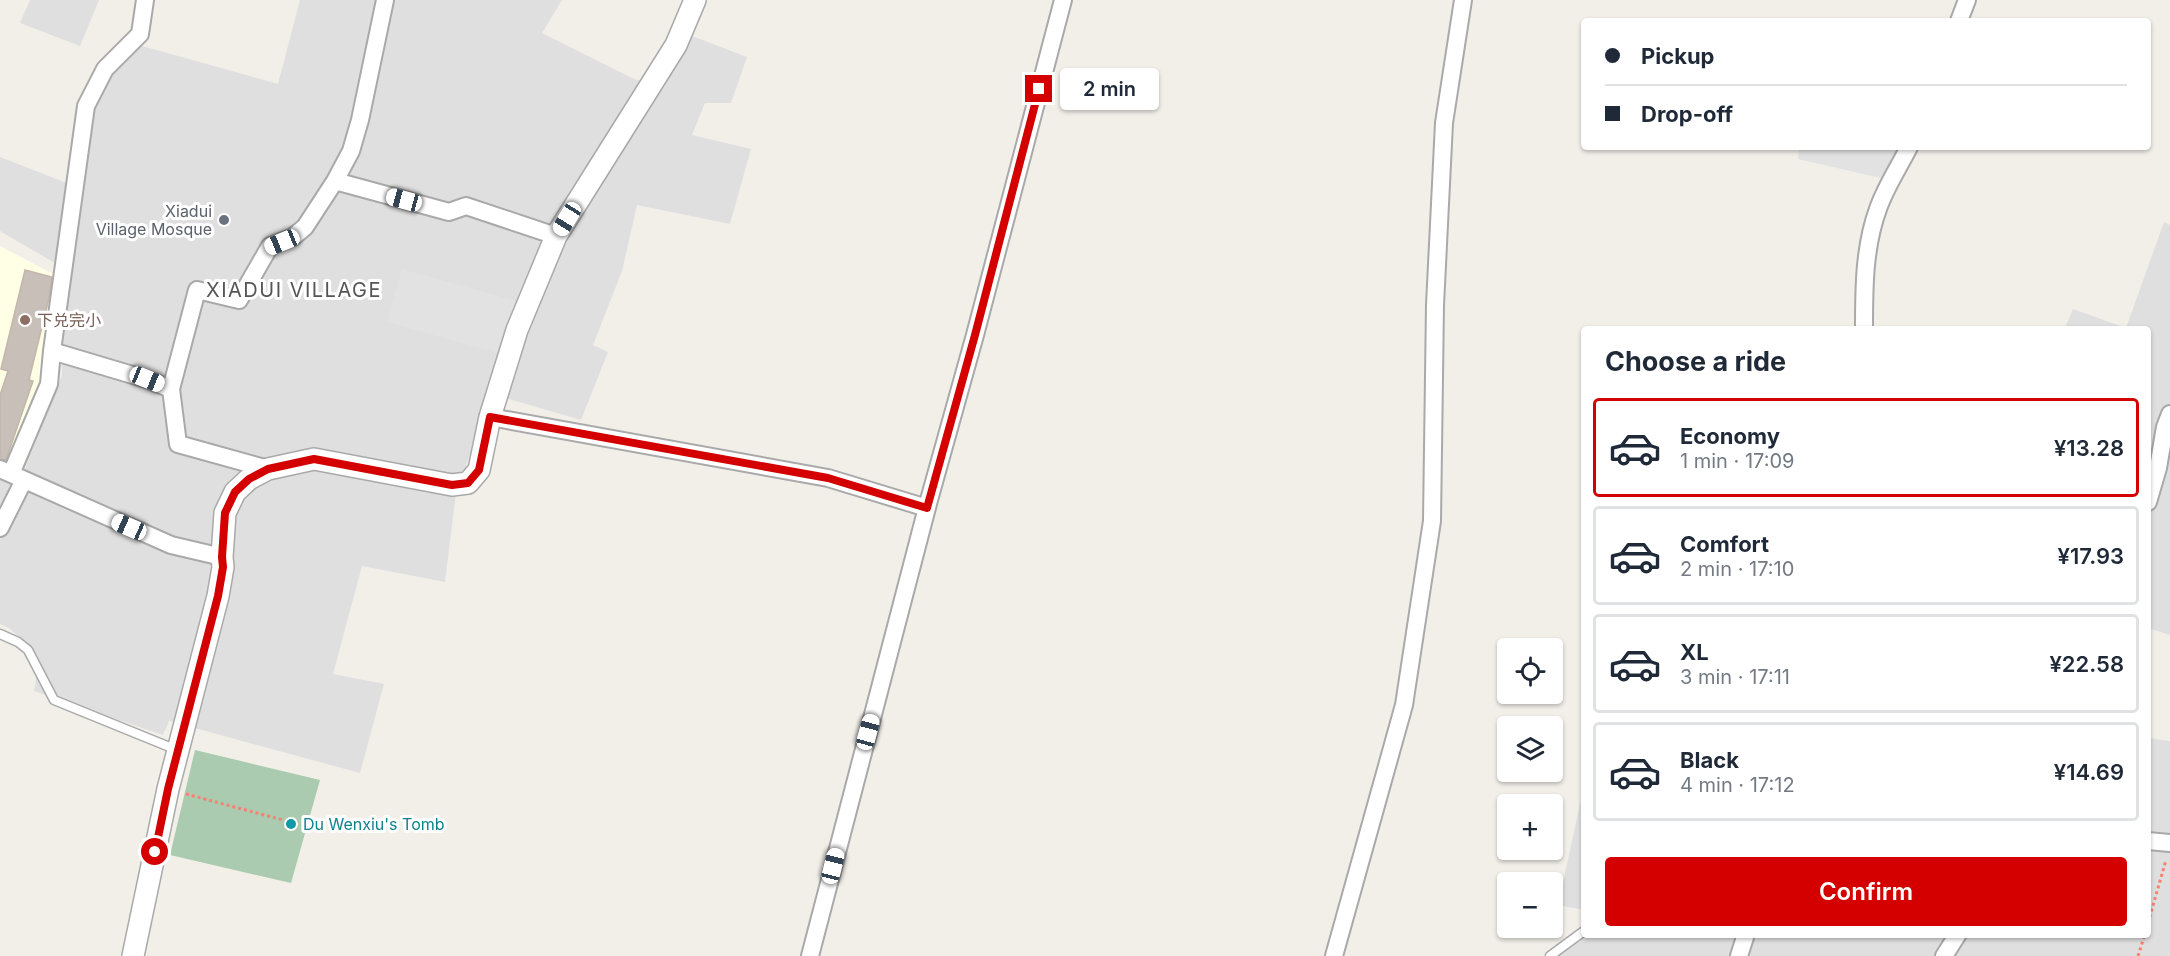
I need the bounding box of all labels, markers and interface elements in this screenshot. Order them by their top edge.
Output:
text: Pickup [1641,43,1715,69]
callout: 2 min [1060,68,1159,110]
route end [1025,75,1052,102]
text: 2 min [1083,77,1136,101]
text: Drop-off [1641,101,1733,127]
car [384,187,424,213]
car [550,199,584,239]
place label: Xiadui Village Mosque [96,201,212,239]
marker: Xiadui Village Mosque [217,213,231,227]
car [262,227,302,257]
district label: XIADUI VILLAGE [206,278,382,302]
place label: 下兑完小 [37,310,101,330]
marker: 下兑完小 [18,313,32,327]
text: Choose a ride [1605,345,1786,378]
car [127,364,167,394]
icon: car [1608,421,1662,475]
text: Economy [1680,423,1780,449]
text: ¥13.28 [2054,435,2124,461]
text: 1 min · 17:09 [1680,449,1795,473]
car [109,511,149,543]
icon: car [1608,529,1662,583]
text: Comfort [1680,531,1769,557]
text: ¥17.93 [2058,543,2124,569]
text: 2 min · 17:10 [1680,557,1794,581]
icon: car [1608,637,1662,691]
map controls [1497,638,1563,938]
button: locate [1497,638,1563,704]
text: XL [1680,639,1709,665]
text: ¥22.58 [2049,651,2124,677]
text: 3 min · 17:11 [1680,665,1790,689]
car [855,712,881,752]
button: layers [1497,716,1563,782]
icon: car [1608,745,1662,799]
text: Black [1680,747,1739,773]
text: ¥14.69 [2054,759,2124,785]
text: 4 min · 17:12 [1680,773,1795,797]
button: + [1497,794,1563,860]
place label: Du Wenxiu's Tomb [303,814,445,834]
marker: Du Wenxiu's Tomb [284,817,298,831]
route start [141,838,168,865]
car [820,846,846,886]
button: Confirm [1605,857,2127,926]
button: − [1497,872,1563,938]

